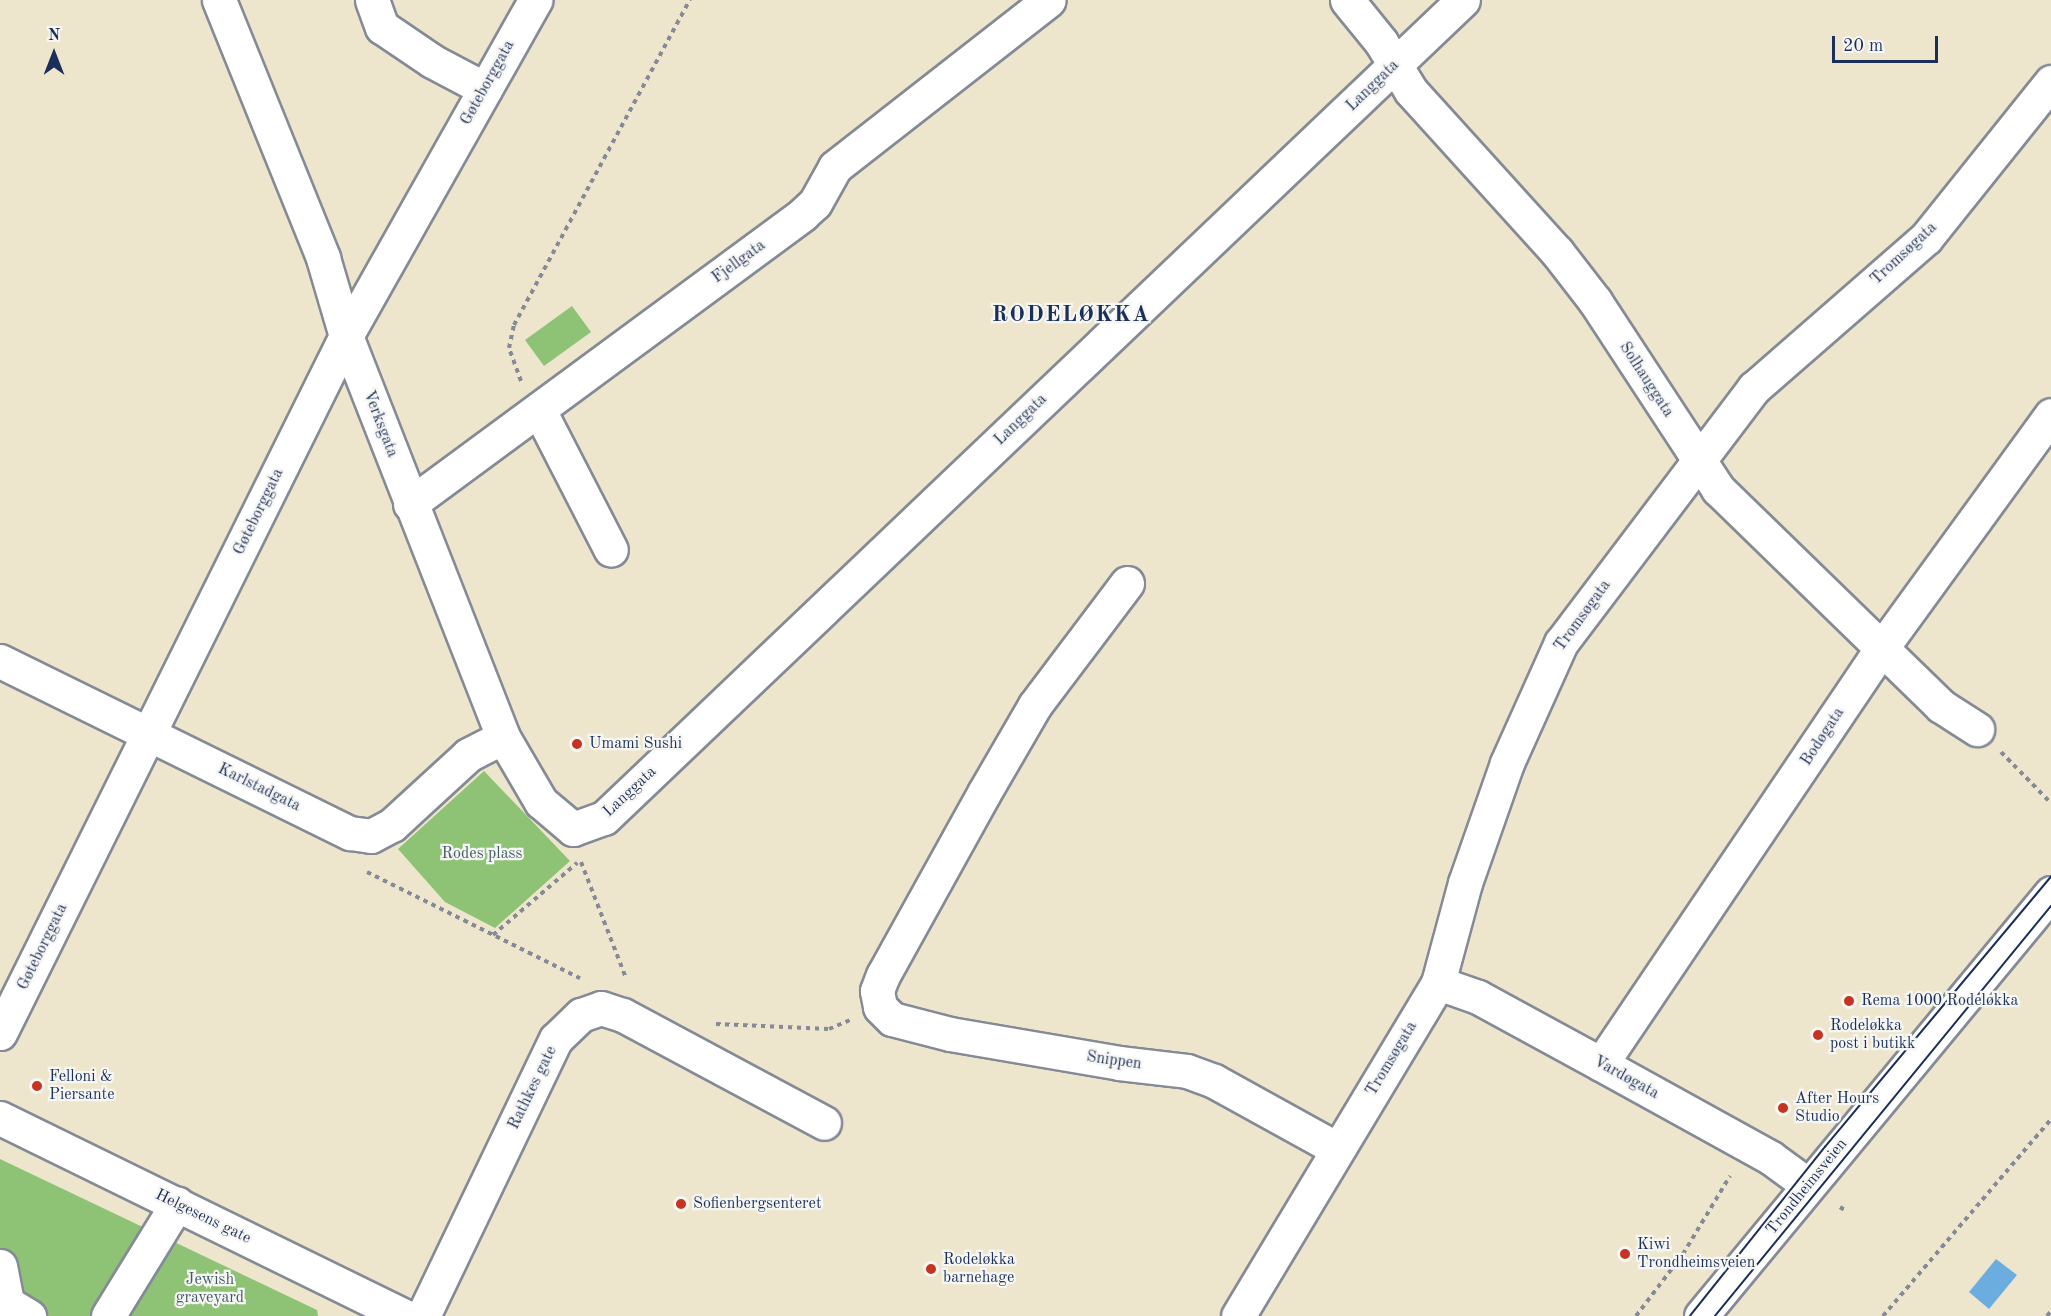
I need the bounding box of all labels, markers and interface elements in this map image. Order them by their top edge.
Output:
north arrow [24,24,84,84]
scale bar [1835,24,1942,62]
text: N [48,28,60,44]
street label: Gøteborggata [457,37,519,129]
text: 20 m [1843,37,1883,55]
street label: Langgata [1343,56,1403,116]
street label: Tromsøgata [1867,218,1941,290]
street label: Fjellgata [709,236,769,288]
district label: RODELØKKA [992,303,1150,329]
street label: Solhauggata [1615,339,1677,421]
street label: Verksgata [358,388,402,460]
street label: Langgata [991,390,1051,450]
street label: Gøteborggata [230,466,288,558]
street label: Tromsøgata [1551,577,1615,655]
street label: Bodøgata [1797,704,1849,770]
place label: Umami Sushi [589,734,682,754]
marker: Umami Sushi [570,737,584,751]
street label: Karlstadgata [214,760,304,816]
street label: Langgata [599,762,661,822]
park label: Rodes plass [442,844,522,864]
street label: Gøteborggata [14,901,72,993]
place label: Rema 1000 Rodeløkka [1861,991,2018,1011]
marker: Rema 1000 Rodeløkka [1842,994,1856,1008]
place label: Rodeløkka post i butikk [1830,1016,1915,1054]
street label: Tromsøgata [1362,1018,1422,1100]
marker: Rodeløkka post i butikk [1811,1028,1825,1042]
street label: Rathkes gate [505,1043,561,1133]
street label: Snippen [1085,1048,1143,1074]
street label: Vardøgata [1590,1052,1662,1104]
place label: Felloni & Piersante [49,1067,115,1105]
marker: Felloni & Piersante [30,1079,44,1093]
place label: After Hours Studio [1795,1089,1879,1127]
marker: After Hours Studio [1776,1101,1790,1115]
street label: Trondheimsveien [1762,1135,1852,1239]
street label: Helgesens gate [152,1186,254,1248]
place label: Sofienbergsenteret [693,1194,822,1214]
marker: Sofienbergsenteret [674,1197,688,1211]
place label: Kiwi Trondheimsveien [1637,1235,1755,1273]
marker: Kiwi Trondheimsveien [1618,1247,1632,1261]
place label: Rodeløkka barnehage [943,1250,1015,1288]
marker: Rodeløkka barnehage [924,1262,938,1276]
park label: Jewish graveyard [176,1270,244,1308]

